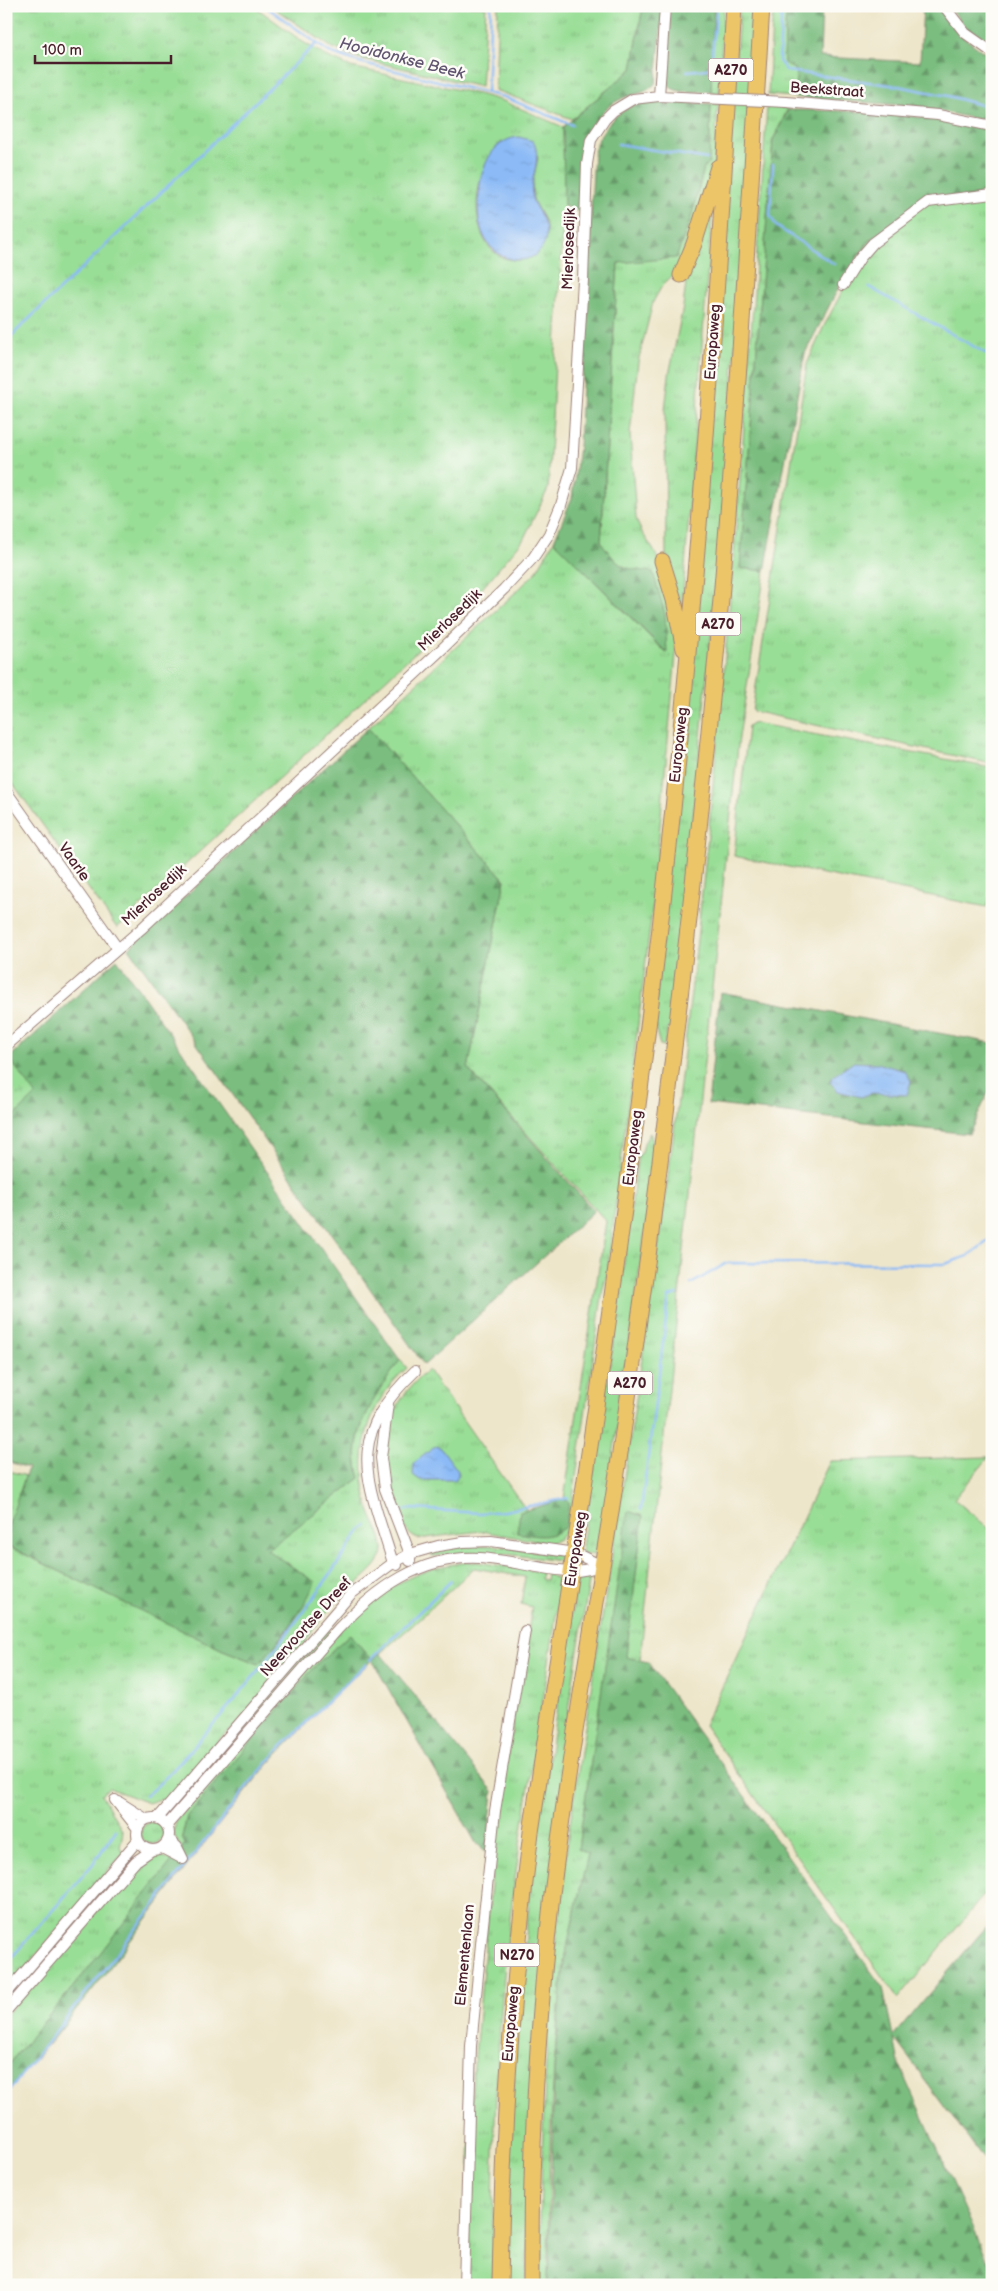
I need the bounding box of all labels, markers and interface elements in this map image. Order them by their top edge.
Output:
scale bar [35,32,171,64]
water label: Hooidonkse Beek [337,34,468,84]
text: 100 m [42,41,82,60]
road number: A270 [708,58,754,82]
street label: Beekstraat [789,78,865,102]
street label: Mierlosedijk [558,207,580,290]
street label: Europaweg [701,303,725,381]
street label: Mierlosedijk [414,584,487,655]
road number: A270 [696,612,740,636]
street label: Europaweg [666,706,692,784]
street label: Vaarle [54,839,94,885]
street label: Mierlosedijk [118,860,191,930]
street label: Europaweg [619,1109,647,1187]
road number: A270 [608,1372,652,1395]
street label: Europaweg [561,1510,591,1588]
street label: Neervoortse Dreef [256,1573,356,1681]
street label: Elementenlaan [451,1903,479,2007]
road number: N270 [494,1944,540,1966]
street label: Europaweg [498,1985,524,2063]

